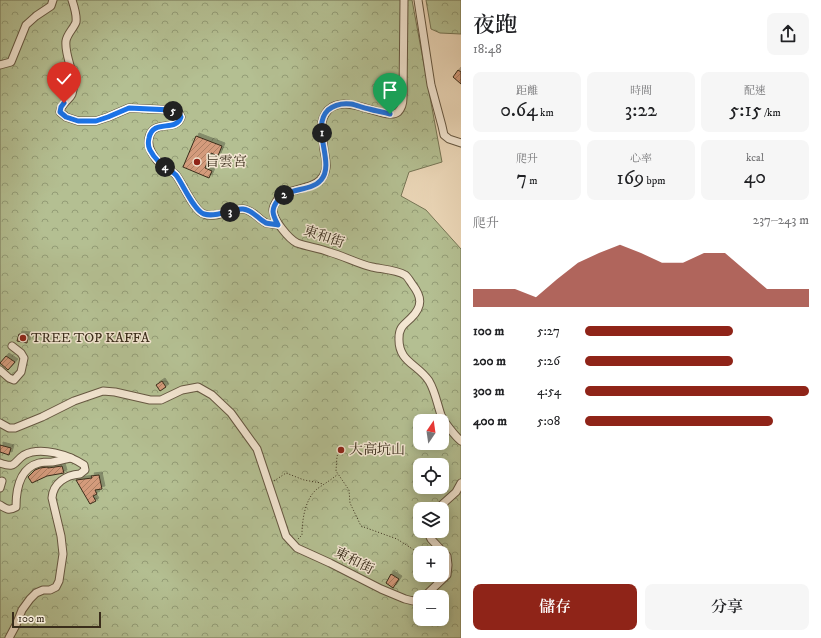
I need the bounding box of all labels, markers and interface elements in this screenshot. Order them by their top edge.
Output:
text: 夜跑 [473,12,517,39]
button: share [767,13,809,55]
text: 18:48 [473,41,502,57]
pin [47,62,81,103]
icon: check [53,68,75,90]
pin [373,73,407,114]
icon: arrive [379,79,401,101]
text: 距離 [516,84,538,98]
text: 時間 [630,84,652,98]
text: 配速 [744,84,766,98]
text: 0.64 [500,98,538,123]
text: 3:22 [625,98,657,123]
text: 5:15 [729,98,762,123]
pin: 5 [163,101,183,121]
text: 5 [170,104,176,118]
text: km [538,106,554,120]
text: /km [762,106,781,120]
pin: 1 [312,123,332,143]
text: 1 [320,126,324,140]
text: kcal [746,151,764,165]
text: 爬升 [516,152,538,166]
text: 心率 [630,152,652,166]
place label: 旨雲宮 [205,153,247,171]
pin: 4 [155,157,175,177]
marker: 旨雲宮 [192,157,202,167]
text: 4 [162,160,168,174]
text: 40 [744,165,766,190]
text: 7 [516,166,527,191]
text: 169 [617,166,644,191]
text: m [527,174,538,188]
text: bpm [644,174,665,188]
pin: 2 [274,185,294,205]
text: 2 [281,188,287,202]
pin: 3 [220,202,240,222]
text: 3 [228,205,232,219]
text: 237–243 m [753,212,809,228]
text: 爬升 [473,215,499,231]
street label: 東和街 [301,222,347,252]
text: 100 m [473,323,504,339]
text: 5:27 [537,323,560,339]
place label: TREE TOP KAFFA [31,329,151,347]
marker: TREE TOP KAFFA [18,333,28,343]
text: 200 m [473,353,506,369]
text: 5:26 [537,353,560,369]
text: 300 m [473,383,504,399]
text: 4:54 [537,383,561,399]
text: 400 m [473,413,507,429]
text: 5:08 [537,413,560,429]
north arrow [413,414,449,450]
map controls [413,414,449,626]
place label: 大高坑山 [349,441,405,459]
marker: 大高坑山 [336,445,346,455]
button: locate [413,458,449,494]
button: layers [413,502,449,538]
street label: 東和街 [331,543,377,579]
button: + [413,546,449,582]
button: 儲存 [473,584,637,630]
button: 分享 [645,584,809,630]
button: − [413,590,449,626]
scale bar [12,610,101,629]
text: 100 m [18,612,44,626]

